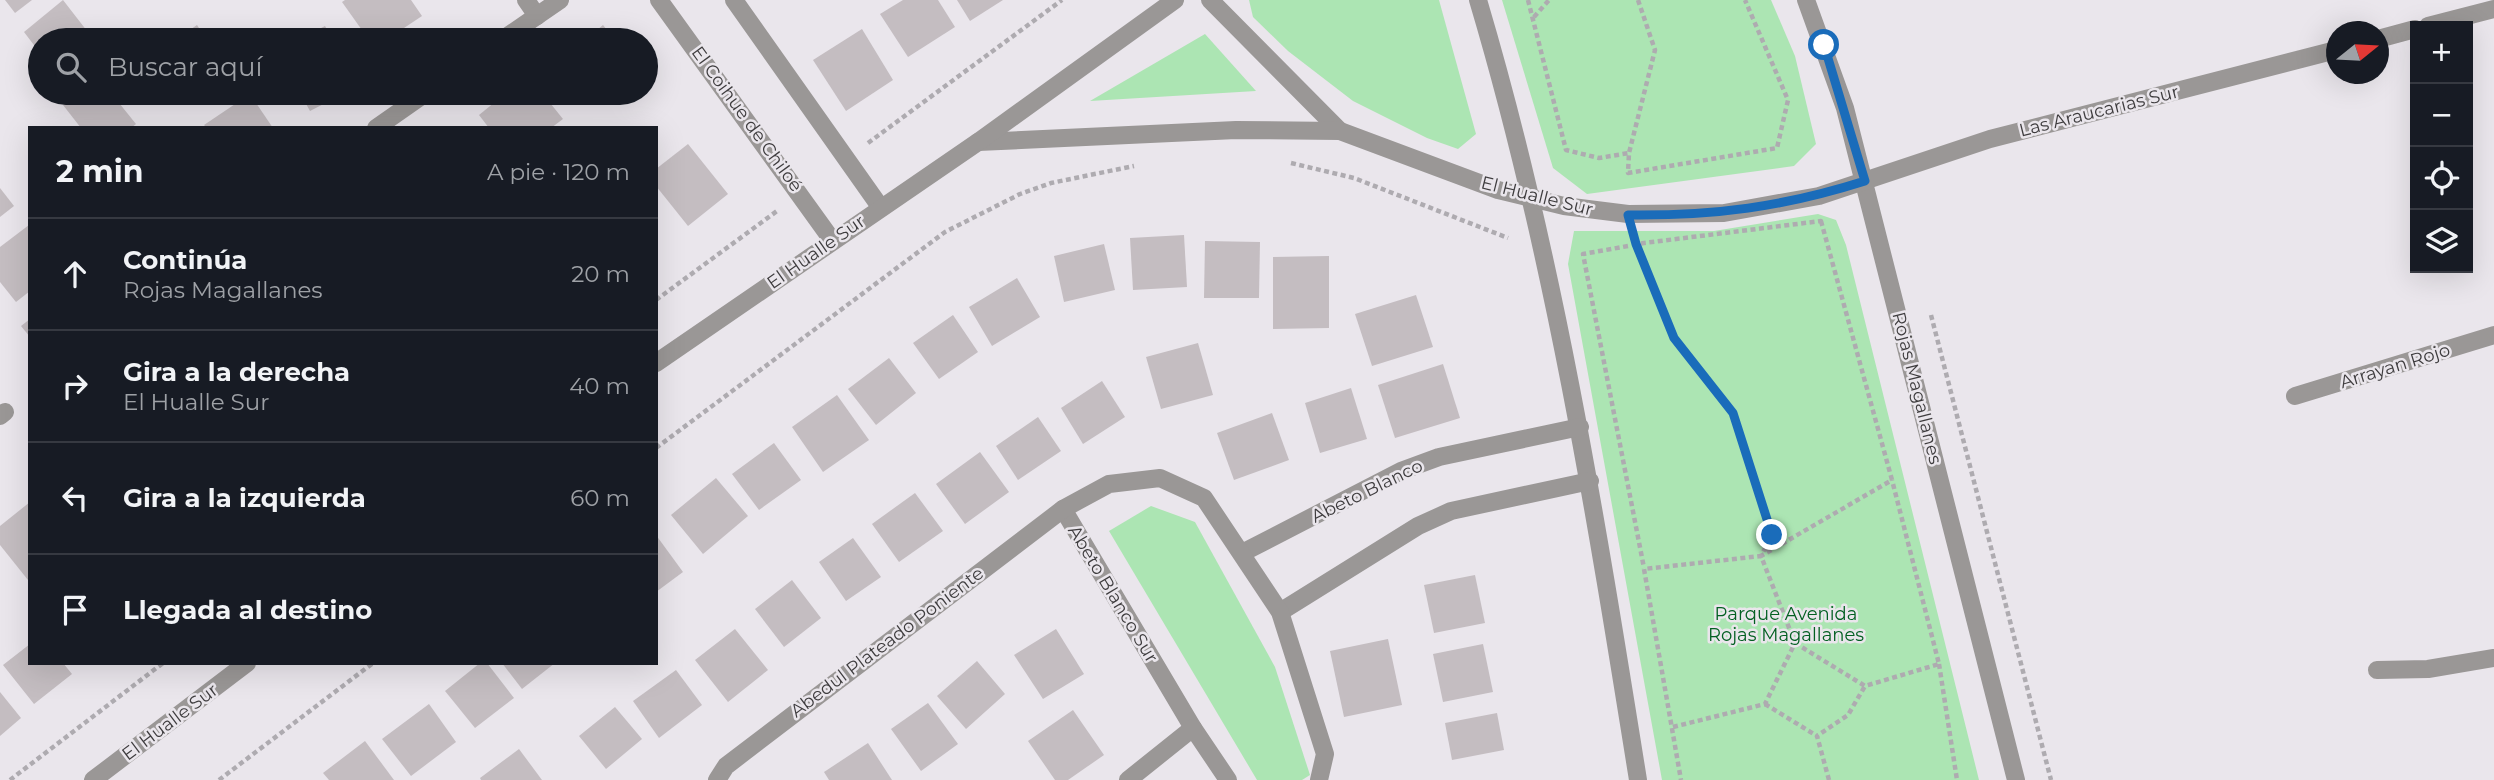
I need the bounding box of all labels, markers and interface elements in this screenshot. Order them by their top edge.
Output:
north arrow [2326,21,2389,84]
map controls [2410,21,2473,273]
button: + [2410,21,2473,84]
search box [28,28,658,105]
route start [1808,29,1839,60]
street label: El Coihue de Chiloé [687,42,807,196]
icon: search [52,48,90,86]
text: Buscar aquí [108,51,262,83]
street label: Las Araucarias Sur [2017,80,2181,142]
button: − [2410,84,2473,147]
button: locate [2410,147,2473,210]
text: 2 min [56,153,143,190]
text: A pie · 120 m [487,158,630,186]
street label: El Hualle Sur [1479,171,1595,221]
street label: El Hualle Sur [763,210,869,294]
button: layers [2410,210,2473,273]
text: Continúa [123,244,247,276]
icon: ahead [56,255,94,293]
text: 20 m [571,260,630,288]
text: Rojas Magallanes [123,276,323,304]
street label: Rojas Magallanes [1887,310,1947,467]
street label: Arrayan Rojo [2337,339,2453,393]
text: Gira a la derecha [123,356,350,388]
icon: right [56,367,94,405]
text: 40 m [569,372,630,400]
text: El Hualle Sur [123,388,269,416]
street label: Abeto Blanco [1308,454,1426,528]
icon: left [56,479,94,517]
text: Gira a la izquierda [123,482,366,514]
text: 60 m [570,484,630,512]
route end [1756,519,1787,550]
street label: Abeto Blanco Sur [1063,521,1163,667]
street label: Abedul Plateado Poniente [786,562,988,722]
icon: arrive [56,591,94,629]
text: Llegada al destino [123,594,372,626]
park label: Parque Avenida Rojas Magallanes [1708,603,1864,646]
street label: El Hualle Sur [118,679,222,765]

